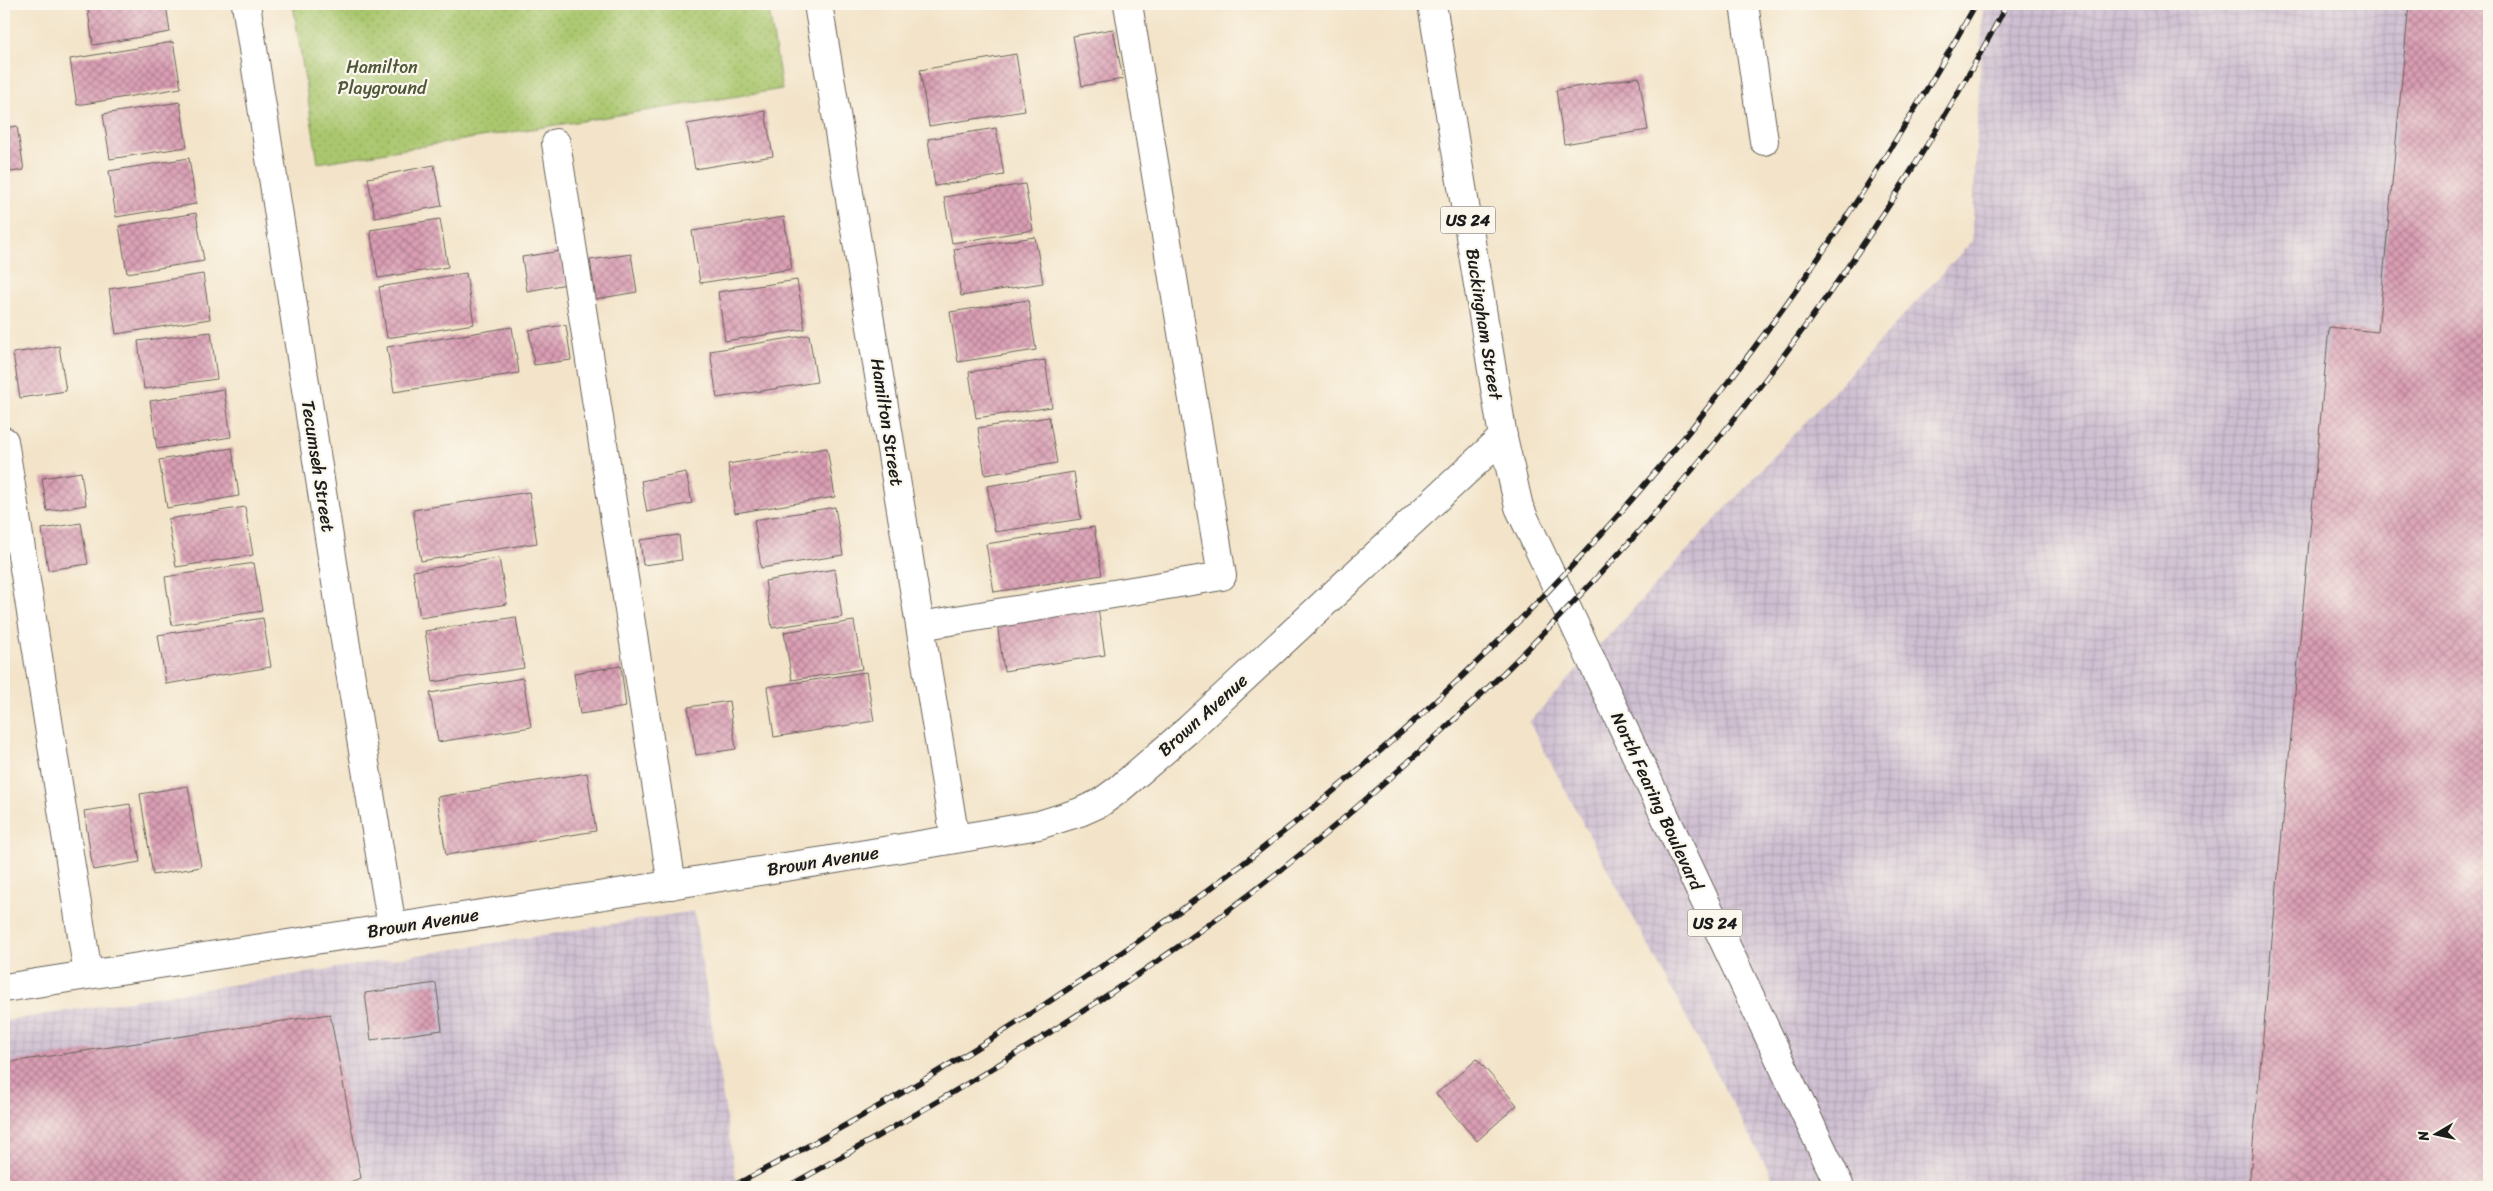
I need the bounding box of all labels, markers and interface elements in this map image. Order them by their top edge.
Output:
park label: Hamilton Playground [338,51,428,104]
road number: US 24 [1440,206,1496,234]
street label: Buckingham Street [1456,246,1512,403]
street label: Hamilton Street [861,356,913,488]
street label: Tecumseh Street [292,398,344,534]
street label: Brown Avenue [1150,665,1256,765]
street label: North Fearing Boulevard [1602,706,1713,897]
street label: Brown Avenue [765,836,881,886]
street label: Brown Avenue [365,898,481,948]
road number: US 24 [1688,910,1742,936]
north arrow [2410,1108,2460,1158]
text: N [2411,1129,2437,1144]

